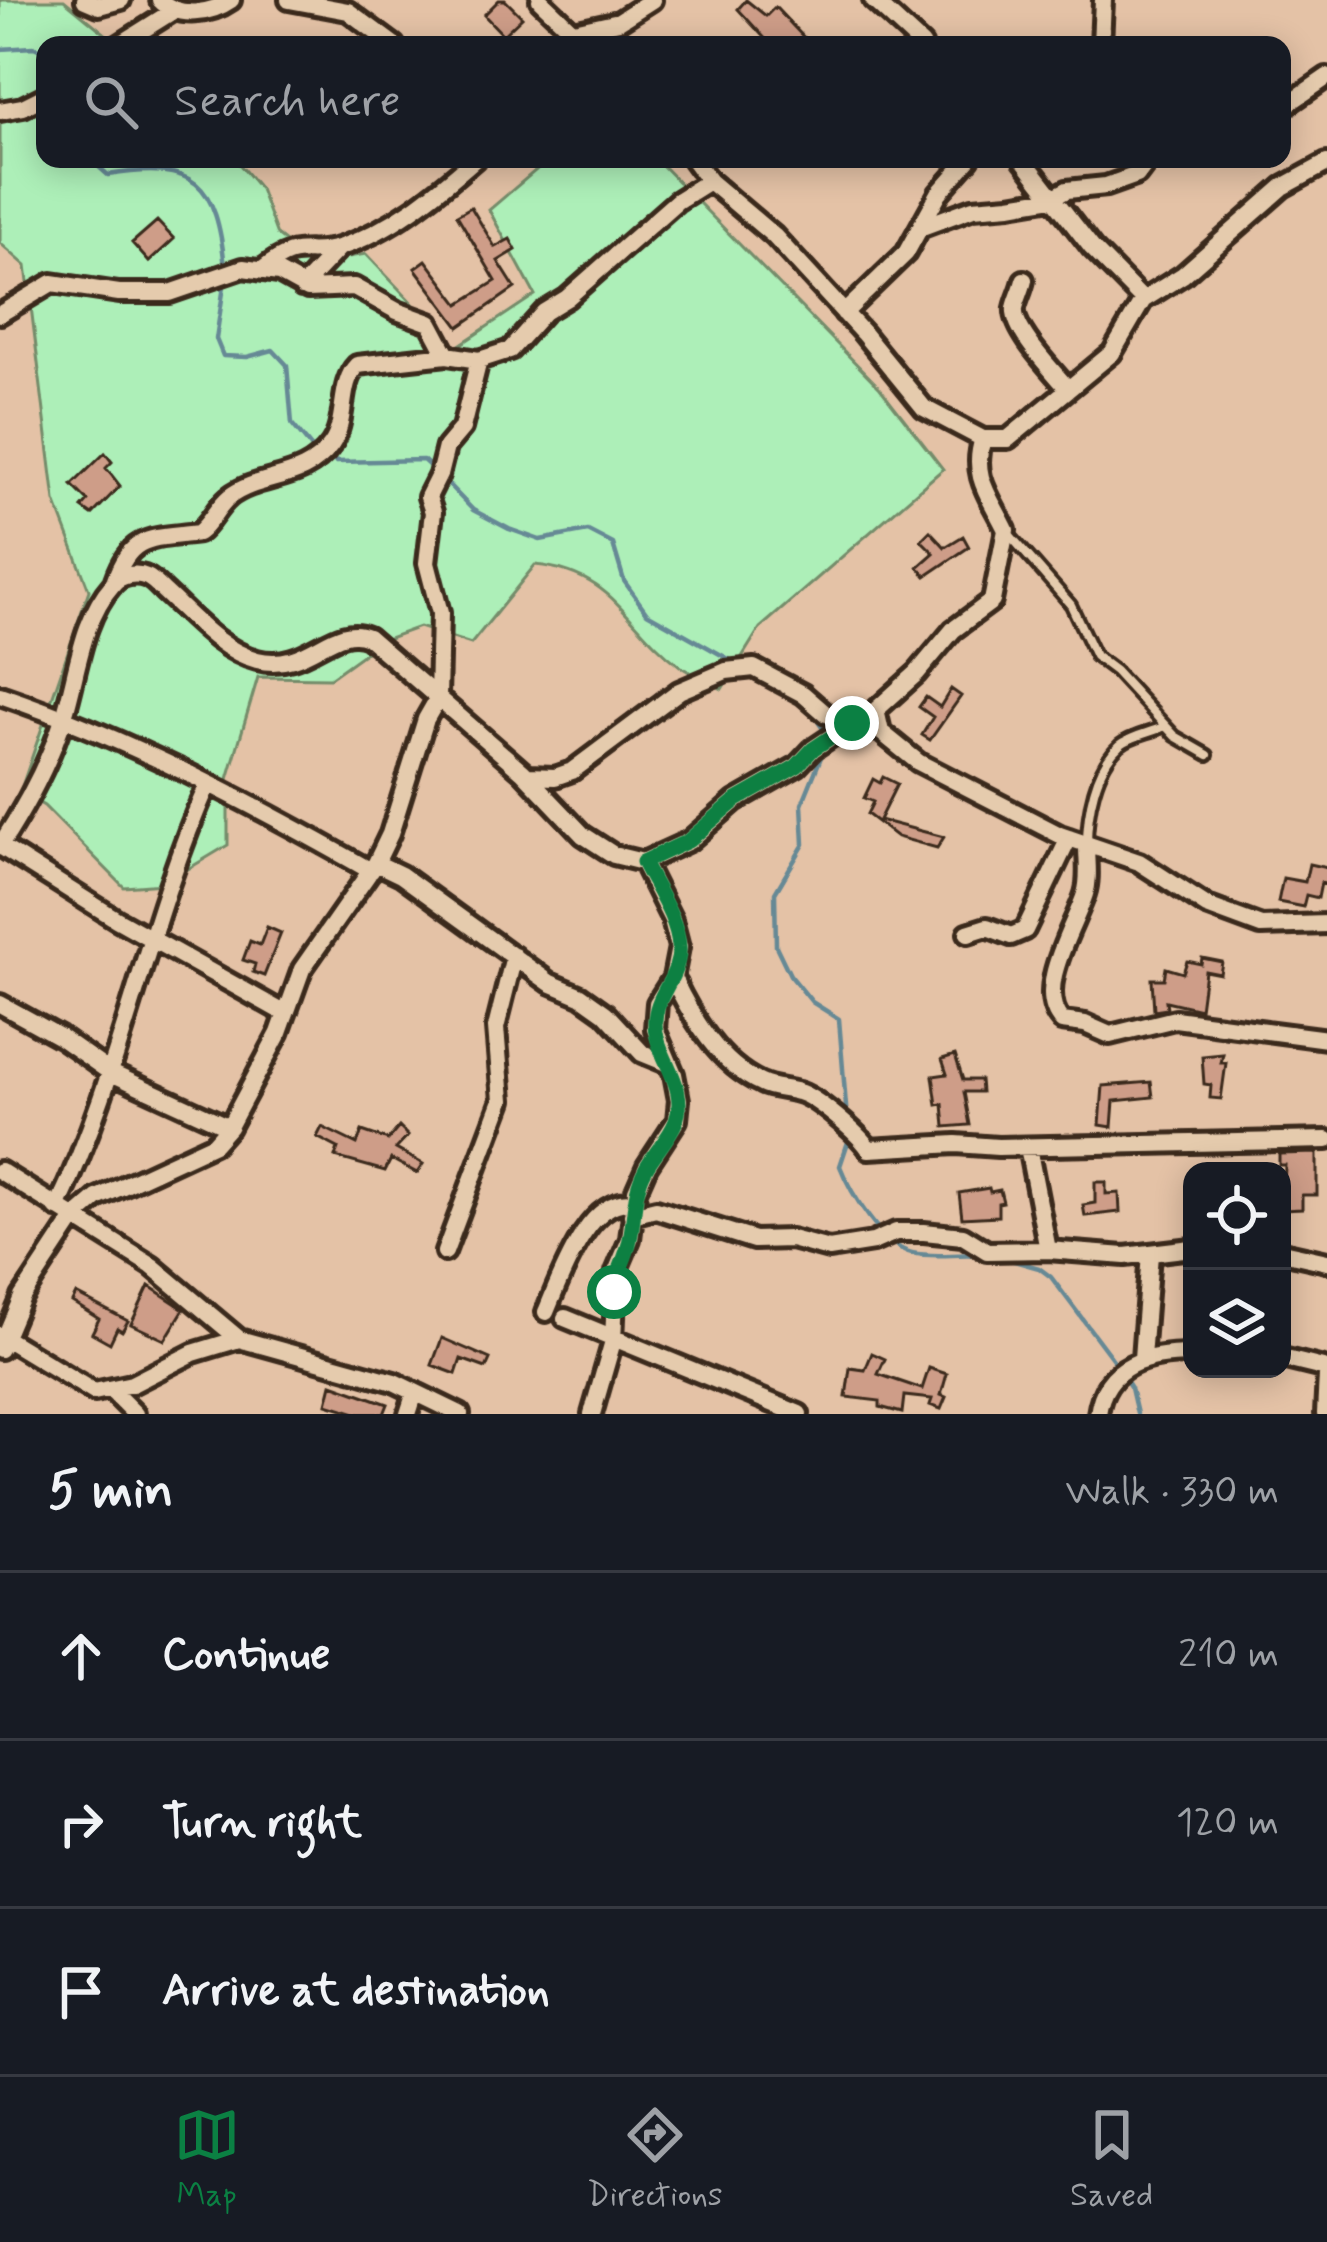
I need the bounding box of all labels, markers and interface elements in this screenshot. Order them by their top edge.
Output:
search box [36,36,1291,168]
icon: search [78,69,144,135]
text: Search here [174,73,401,132]
route end [825,696,879,750]
map controls [1183,1162,1291,1378]
button: locate [1183,1162,1291,1270]
route start [587,1265,641,1319]
button: layers [1183,1270,1291,1378]
text: 5 min [48,1459,173,1525]
text: Walk · 330 m [1066,1467,1279,1518]
icon: ahead [48,1623,114,1689]
text: Continue [162,1626,330,1685]
text: 210 m [1178,1630,1279,1681]
icon: right [48,1791,114,1857]
text: Turn right [162,1794,362,1853]
text: 120 m [1176,1798,1279,1849]
icon: arrive [48,1959,114,2025]
text: Arrive at destination [162,1962,550,2021]
tab: Map [174,2102,240,2218]
tab: Directions [587,2102,723,2218]
tab: Saved [1070,2102,1153,2218]

